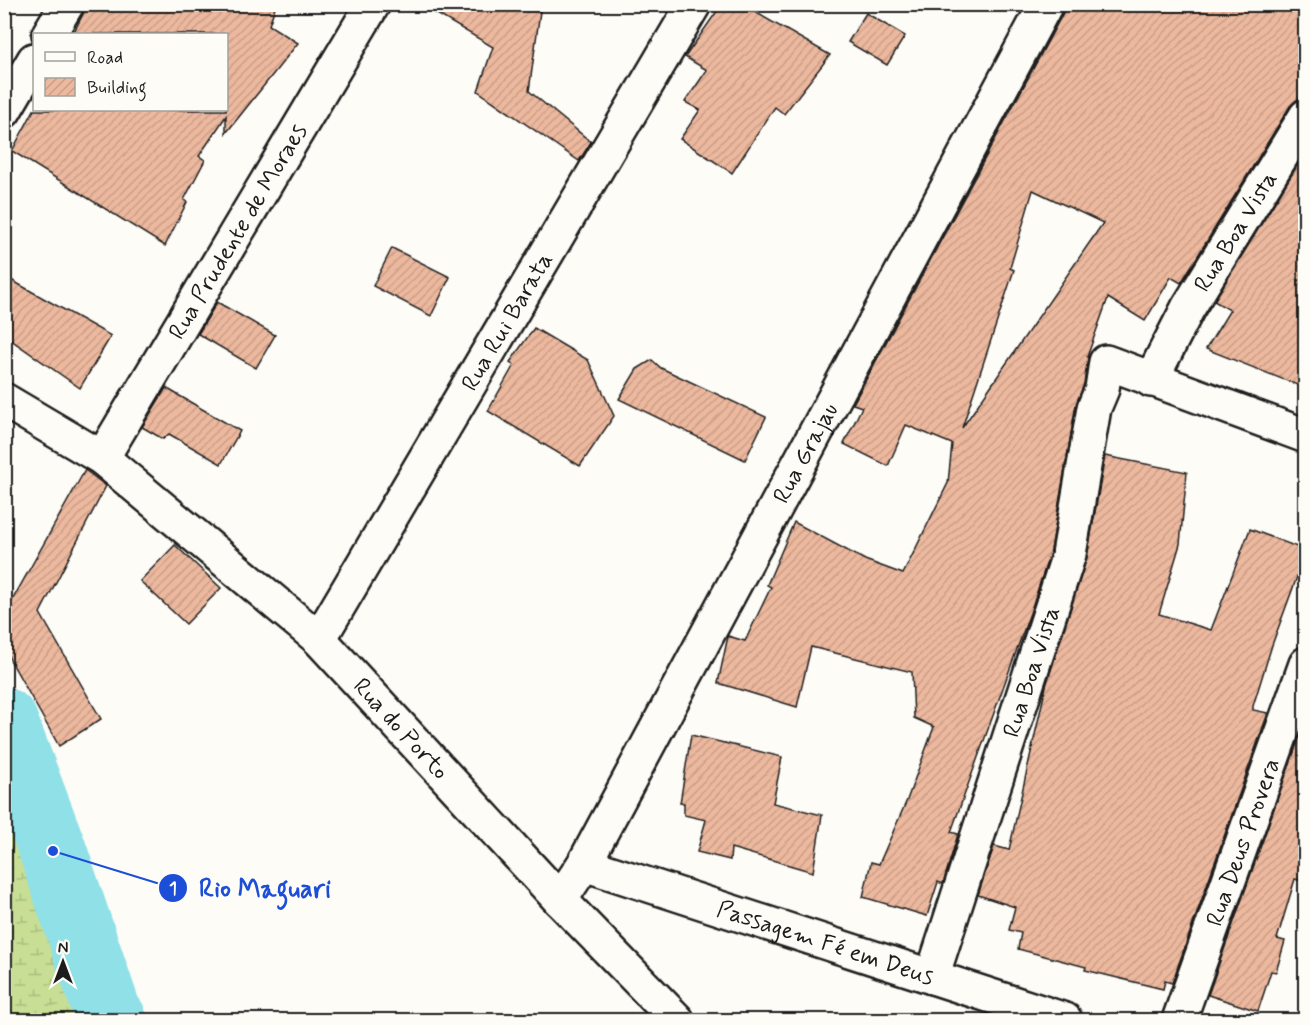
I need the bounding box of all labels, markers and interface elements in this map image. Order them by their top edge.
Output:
legend [33,33,228,111]
text: Road [87,46,123,70]
text: Building [87,76,147,102]
street label: Rua Prudente de Moraes [162,118,315,346]
street label: Rua Boa Vista [1188,166,1285,298]
street label: Rua Rui Barata [455,247,561,397]
street label: Rua Grajau [767,398,846,509]
street label: Rua Boa Vista [997,603,1068,742]
street label: Rua do Porto [346,672,455,787]
street label: Rua Deus Provera [1200,754,1288,931]
callout: Rio Maguari [158,866,341,910]
text: Rio Maguari [199,873,331,910]
text: 1 [169,877,177,901]
street label: Passagem Fé em Deus [713,894,938,993]
north arrow [33,932,93,992]
text: N [58,938,68,959]

